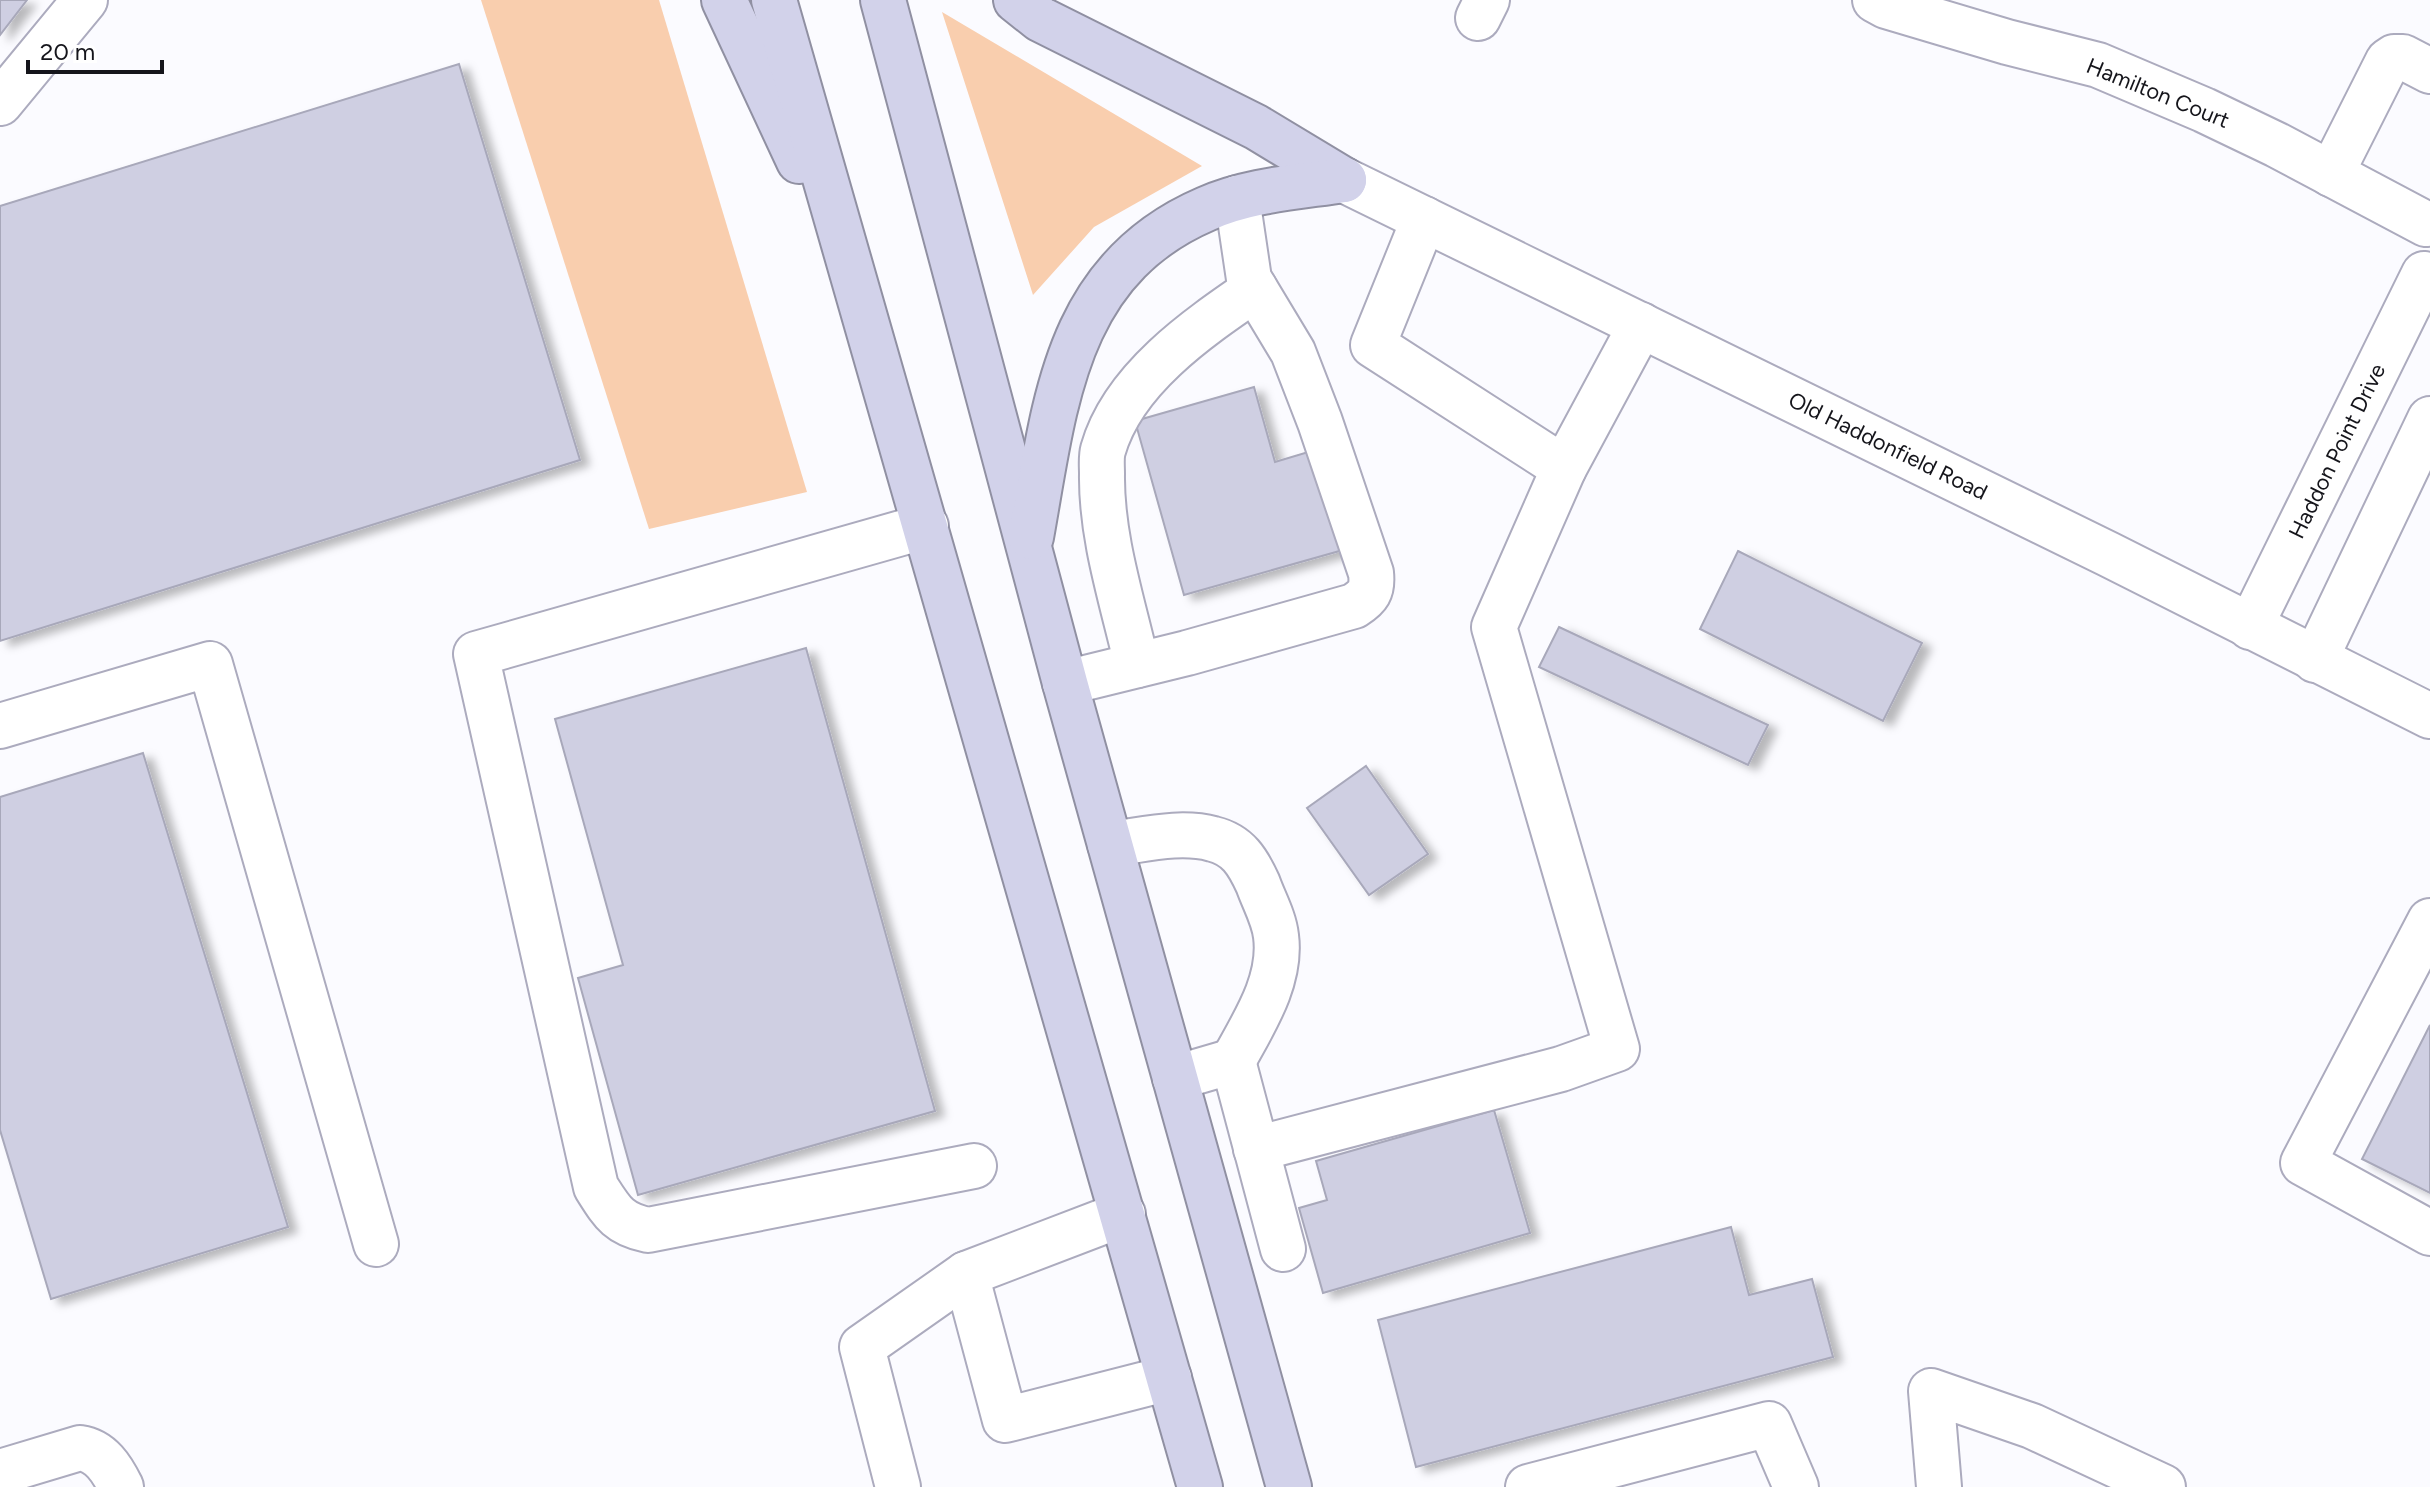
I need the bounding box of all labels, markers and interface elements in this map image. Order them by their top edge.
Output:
scale bar [28,24,162,74]
text: 20 m [40,37,95,66]
street label: Hamilton Court [2083,52,2233,134]
street label: Haddon Point Drive [2283,359,2391,543]
street label: Old Haddonfield Road [1784,386,1992,506]

